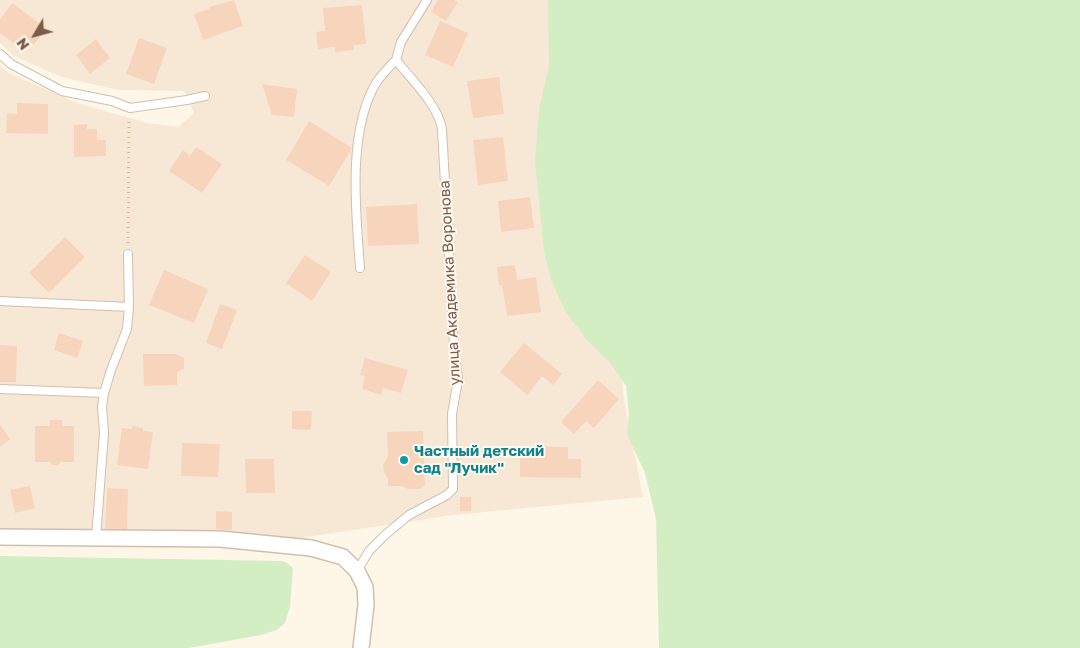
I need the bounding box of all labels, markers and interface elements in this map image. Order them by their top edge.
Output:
north arrow [10,10,60,60]
text: N [13,35,33,54]
street label: улица Академика Воронова [436,180,464,386]
place label: Частный детский сад "Лучик" [414,442,544,477]
marker: Частный детский сад "Лучик" [398,454,410,466]

